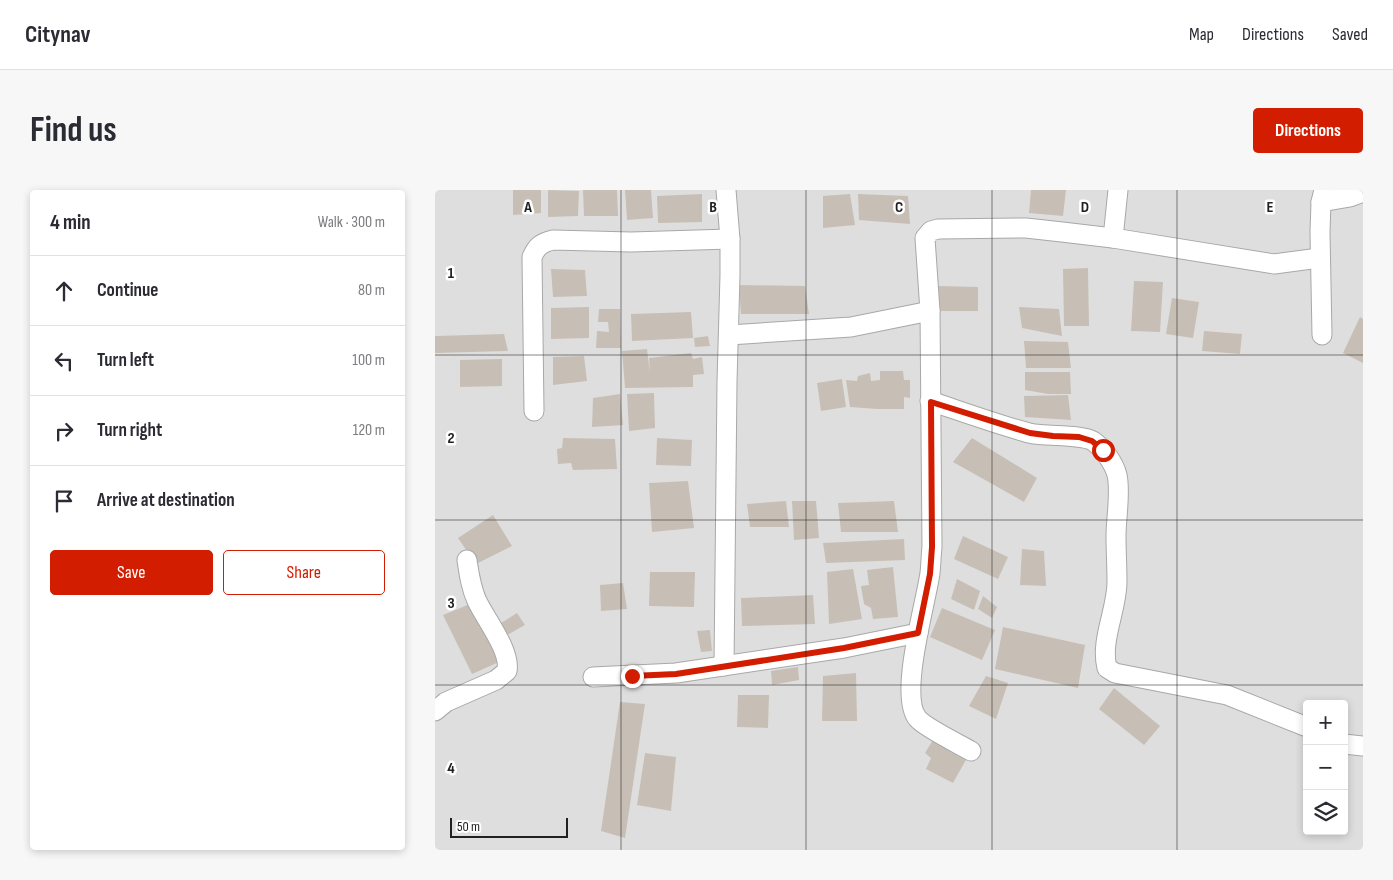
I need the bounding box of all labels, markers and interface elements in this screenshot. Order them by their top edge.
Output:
text: Citynav [25,20,91,49]
text: Map [1189,24,1214,45]
text: Directions [1242,24,1304,45]
text: Saved [1332,24,1368,45]
button: Directions [1253,108,1363,153]
text: Find us [30,109,117,152]
text: A [523,198,532,217]
text: B [709,198,717,217]
text: C [895,198,903,217]
text: D [1081,198,1089,217]
text: E [1267,198,1274,217]
text: 4 min [50,210,91,235]
text: Walk · 300 m [318,213,385,232]
text: 1 [448,264,455,283]
icon: ahead [50,277,78,305]
text: Continue [97,279,158,302]
text: 80 m [358,281,385,300]
icon: left [50,347,78,375]
text: Turn left [97,349,154,372]
text: 100 m [352,351,385,370]
icon: right [50,417,78,445]
text: Turn right [97,419,162,442]
text: 120 m [353,421,385,440]
text: 2 [447,429,455,448]
route start [1092,439,1115,462]
icon: arrive [50,487,78,515]
text: Arrive at destination [97,489,235,512]
button: Save [50,550,213,595]
button: Share [223,550,385,595]
text: 3 [447,594,455,613]
route end [621,665,644,688]
map controls [1303,700,1348,835]
button: + [1303,700,1348,745]
button: − [1303,745,1348,790]
text: 4 [447,759,455,778]
button: layers [1303,790,1348,835]
scale bar [450,815,567,838]
text: 50 m [457,818,480,835]

